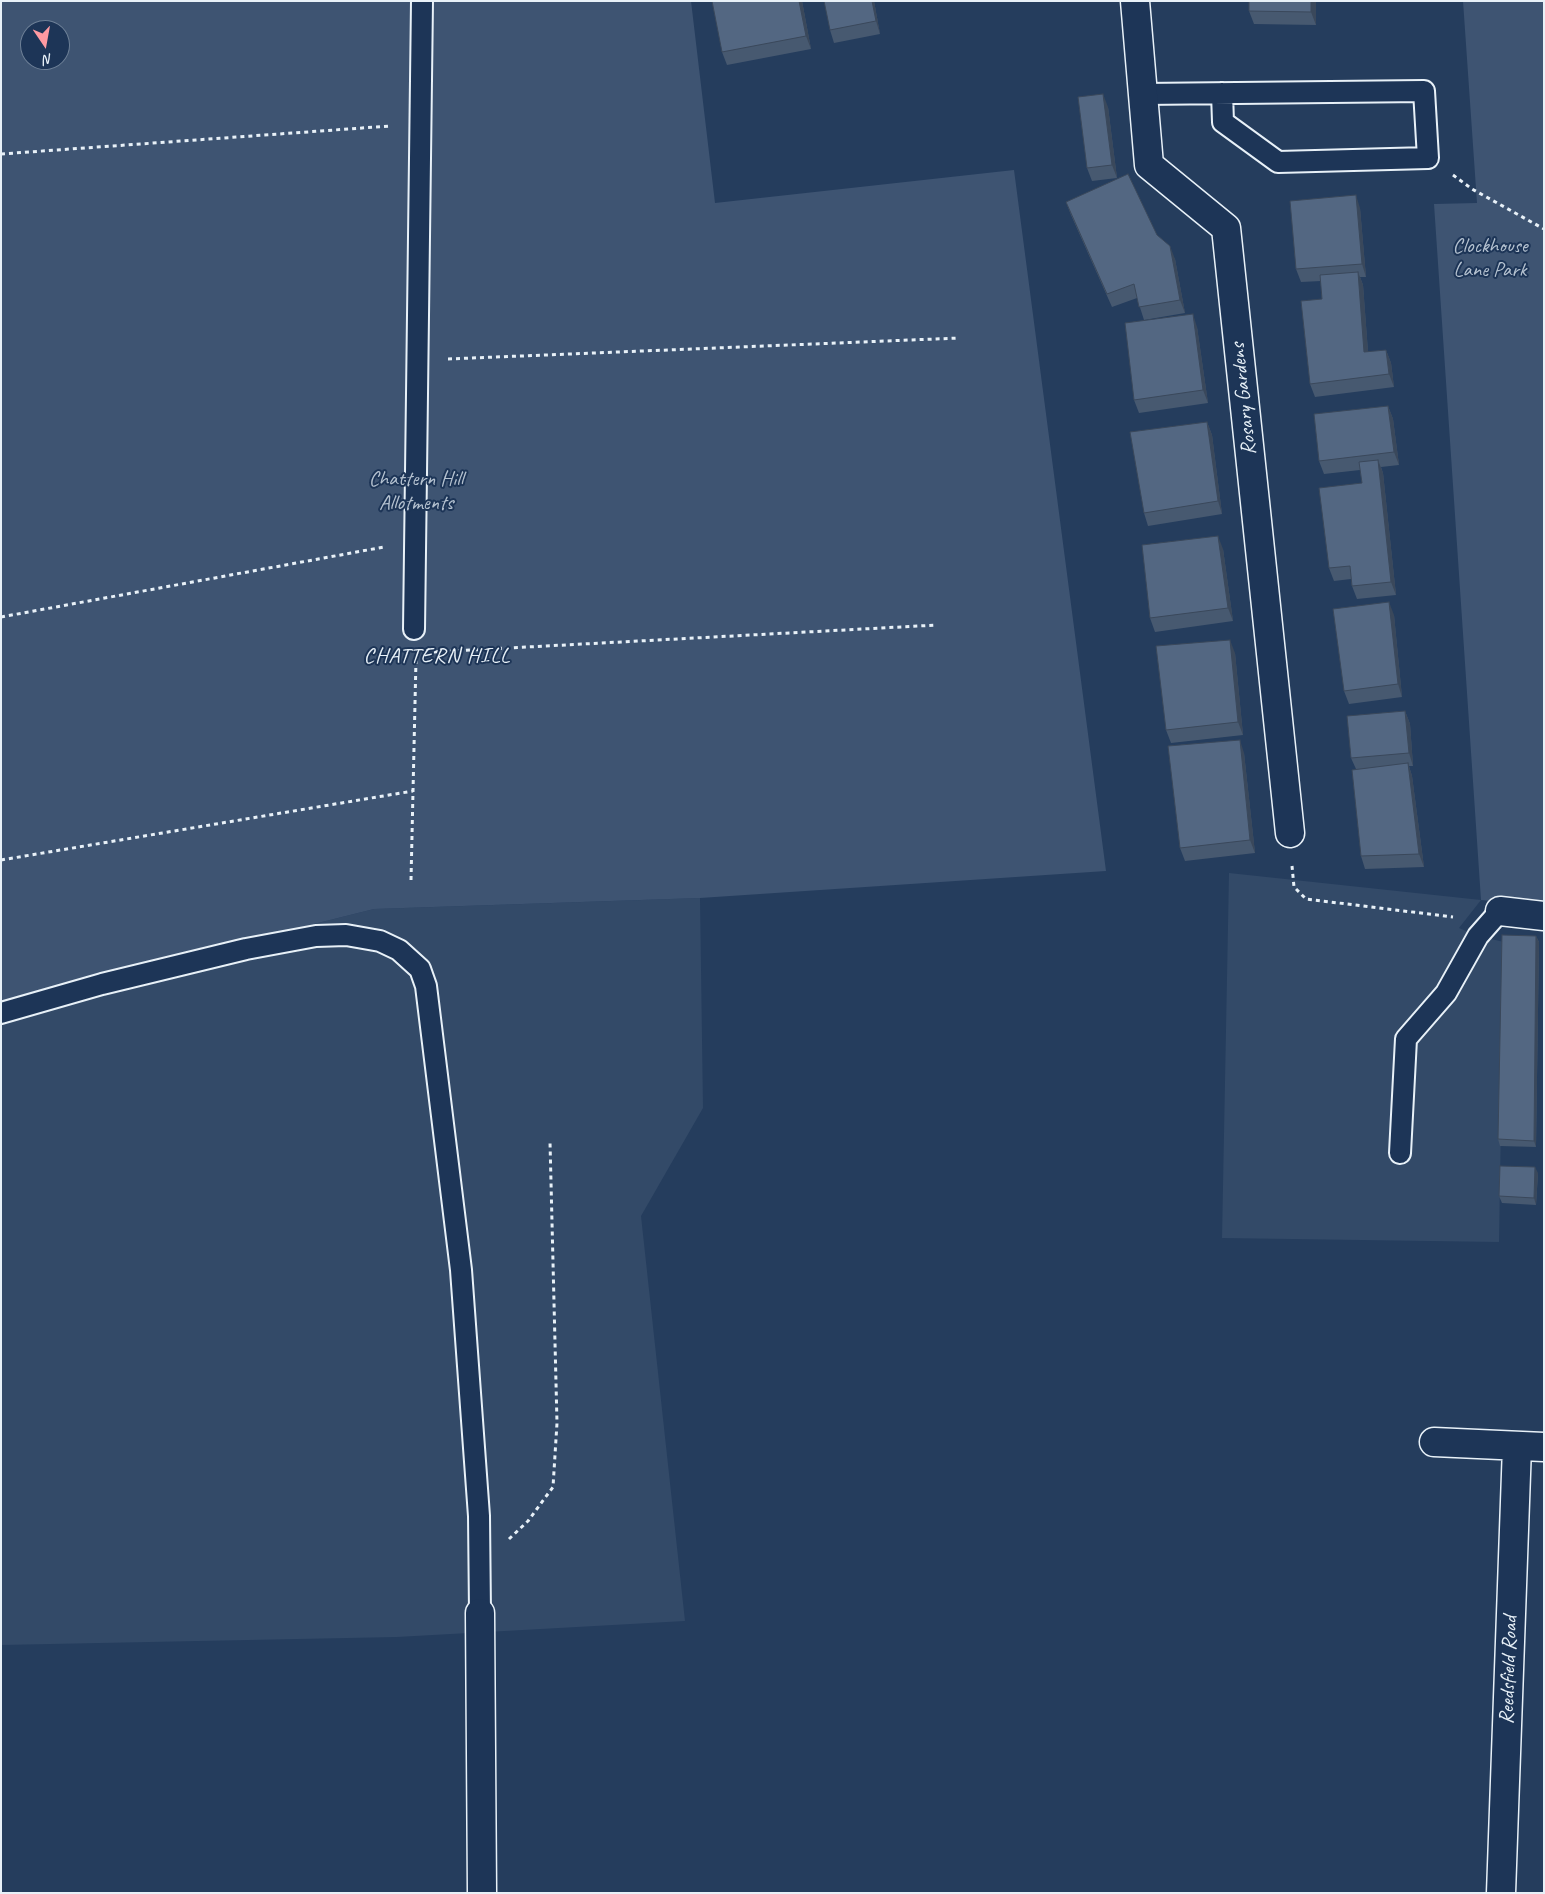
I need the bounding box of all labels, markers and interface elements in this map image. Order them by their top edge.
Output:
north arrow [20,20,70,70]
text: N [42,50,54,68]
park label: Clockhouse Lane Park [1453,233,1527,283]
street label: Rosary Gardens [1226,342,1262,456]
park label: Chattern Hill Allotments [369,466,463,516]
district label: CHATTERN HILL [362,643,512,669]
street label: Reedsfield Road [1495,1615,1523,1725]

